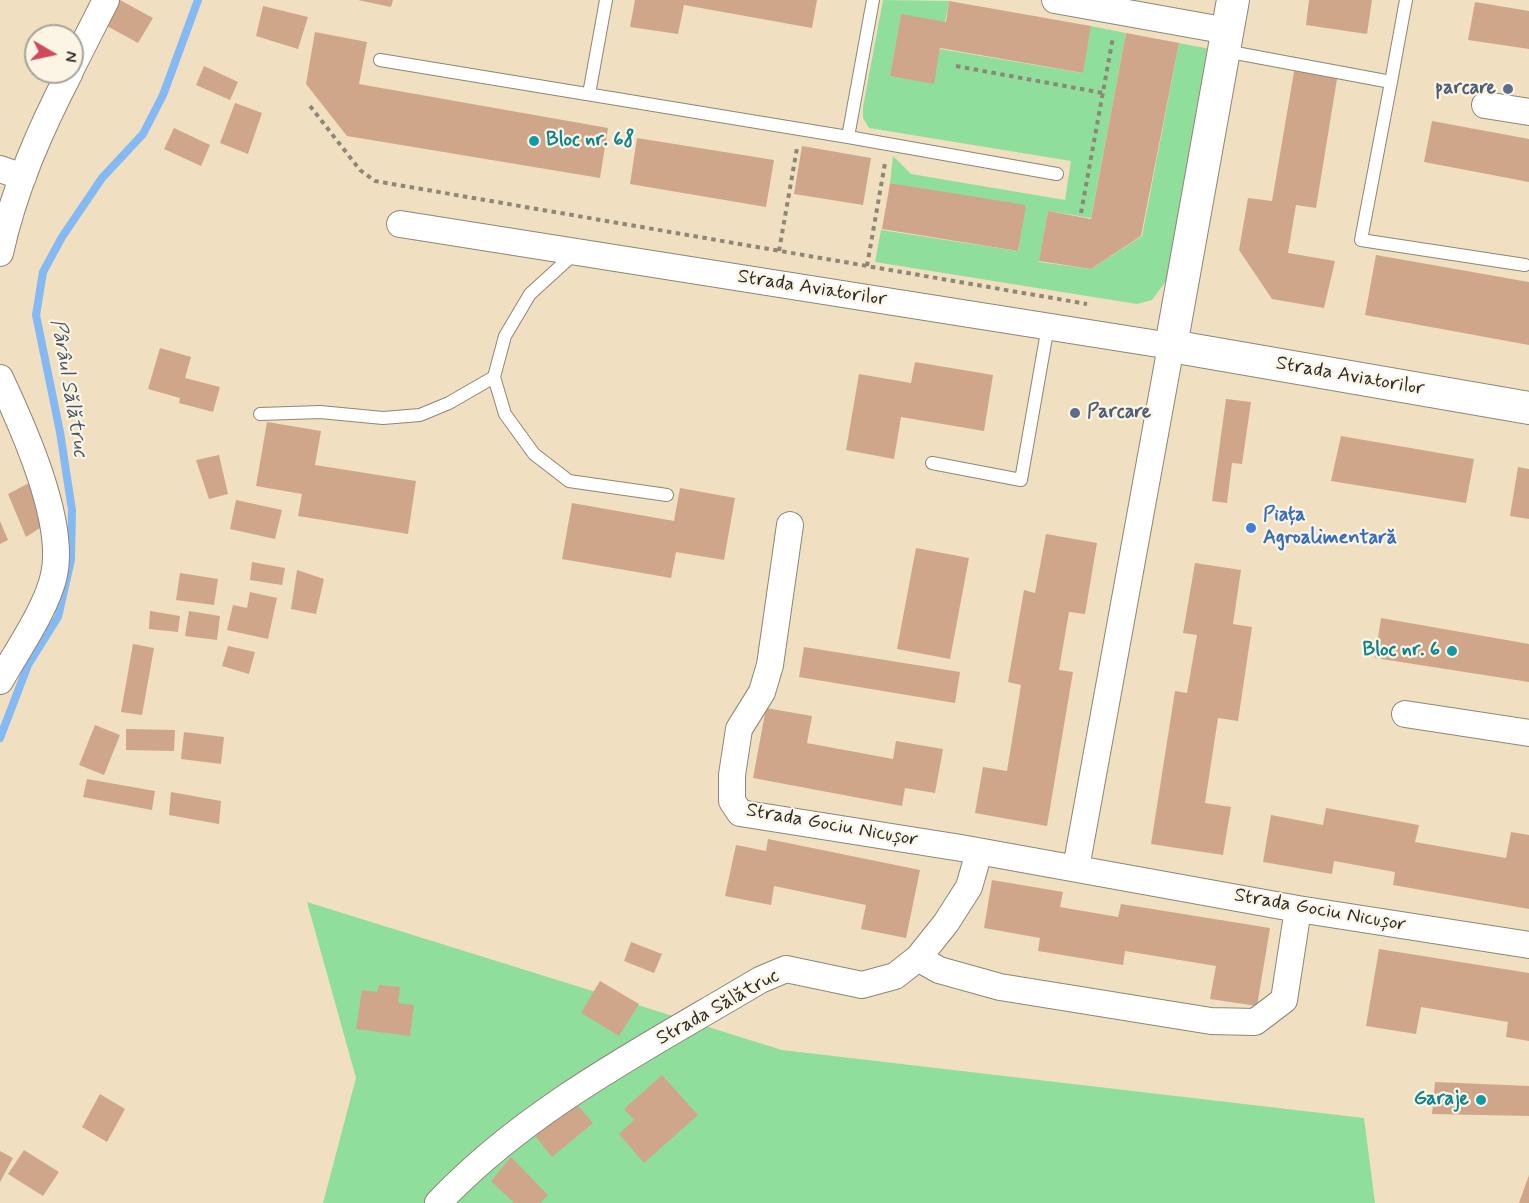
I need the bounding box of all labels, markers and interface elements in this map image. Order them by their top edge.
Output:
north arrow [24,24,84,84]
text: N [59,50,82,63]
place label: parcare [1435,77,1496,101]
marker: parcare [1501,82,1515,96]
place label: Bloc nr. 68 [546,129,634,153]
marker: Bloc nr. 68 [527,134,541,148]
street label: Strada Aviatorilor [736,265,888,313]
water label: Pârâul Sălătruc [43,317,93,459]
street label: Strada Aviatorilor [1274,352,1426,402]
place label: Parcare [1087,401,1151,425]
marker: Parcare [1068,406,1082,420]
place label: Piața Agroalimentară [1263,504,1397,551]
marker: Piața Agroalimentară [1244,521,1258,535]
place label: Bloc nr. 6 [1362,639,1440,663]
marker: Bloc nr. 6 [1445,644,1459,658]
street label: Strada Gociu Nicușor [744,799,920,853]
street label: Strada Gociu Nicușor [1232,884,1408,938]
street label: Strada Sălătruc [653,965,783,1051]
place label: Garaje [1414,1088,1469,1112]
marker: Garaje [1474,1093,1488,1107]

